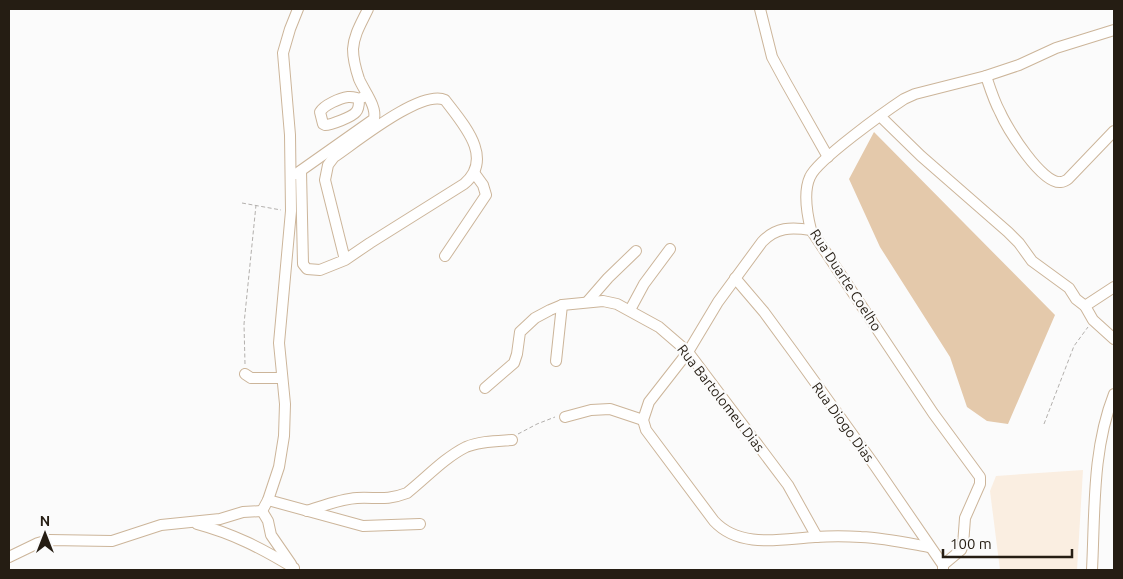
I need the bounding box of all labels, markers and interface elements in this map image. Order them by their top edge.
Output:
street label: Rua Duarte Coelho [807,226,885,334]
street label: Rua Bartolomeu Dias [674,341,768,455]
street label: Rua Diogo Dias [809,379,877,465]
north arrow [20,509,70,559]
text: N [40,513,50,529]
scale bar [943,526,1072,558]
text: 100 m [950,535,992,552]

